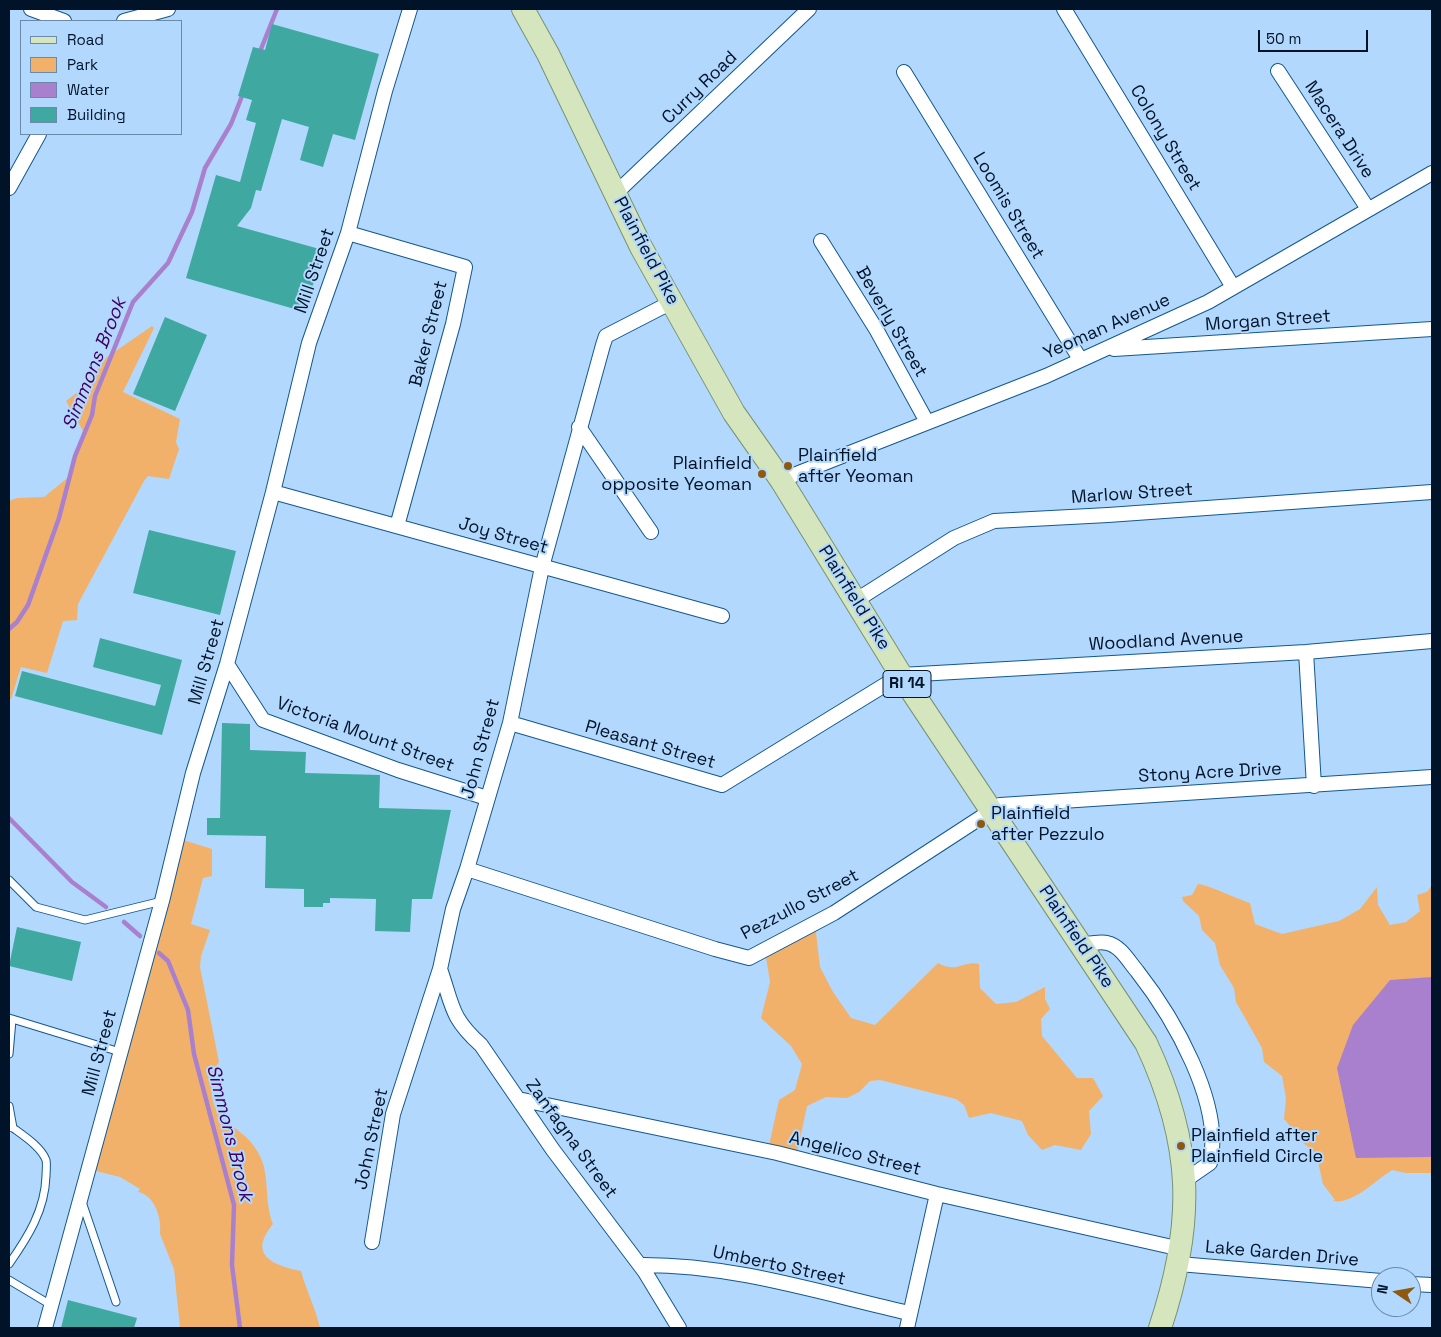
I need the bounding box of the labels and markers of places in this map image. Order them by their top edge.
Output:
place label: Plainfield after Yeoman [798,445,914,488]
place label: Plainfield opposite Yeoman [601,453,752,496]
marker: Plainfield after Yeoman [782,460,794,472]
marker: Plainfield opposite Yeoman [756,468,768,480]
place label: Plainfield after Pezzulo [991,803,1105,846]
marker: Plainfield after Pezzulo [975,818,987,830]
place label: Plainfield after Plainfield Circle [1191,1125,1323,1168]
marker: Plainfield after Plainfield Circle [1175,1140,1187,1152]

